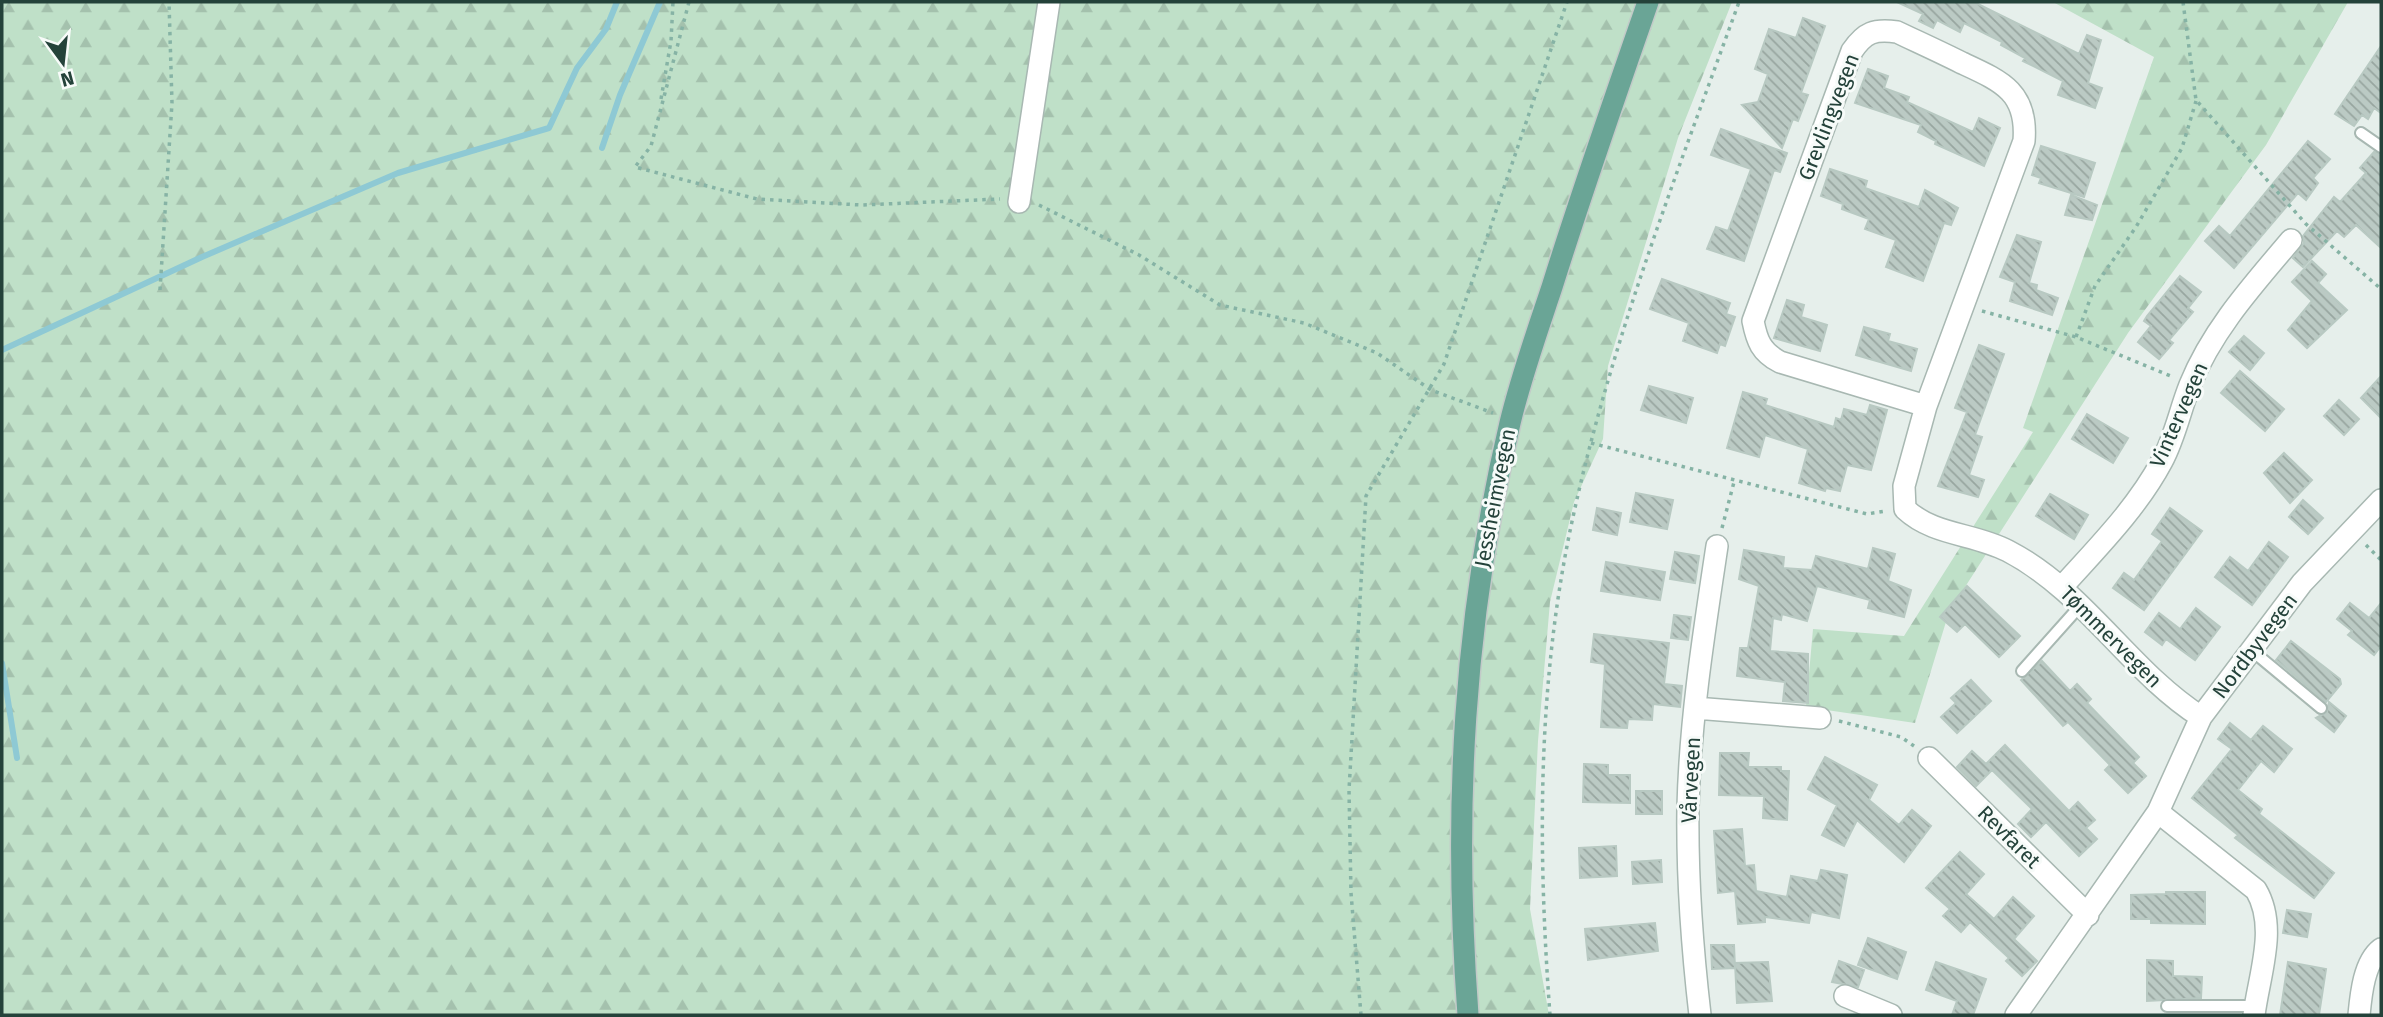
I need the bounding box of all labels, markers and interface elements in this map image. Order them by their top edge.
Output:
north arrow [28,28,98,98]
street label: Grevlingvegen [1793,50,1865,184]
text: N [58,66,76,92]
street label: Vintervegen [2144,358,2214,472]
street label: Jessheimvegen [1469,426,1521,570]
street label: Tømmervegen [2055,581,2167,693]
street label: Nordbyvegen [2207,588,2303,704]
street label: Vårvegen [1676,736,1706,824]
street label: Revfaret [1972,800,2046,874]

